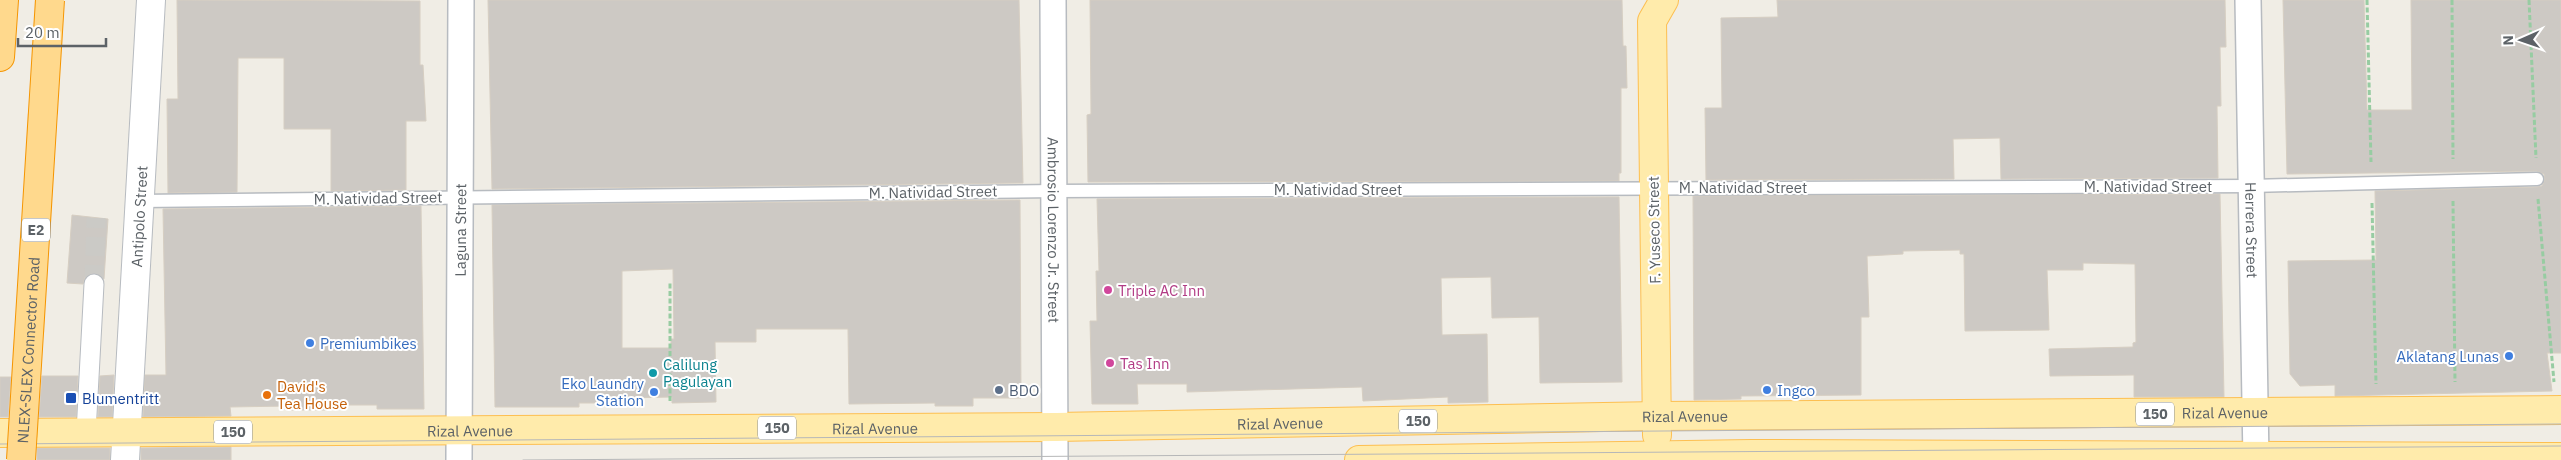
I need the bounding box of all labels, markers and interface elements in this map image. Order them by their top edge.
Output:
scale bar [18,15,105,47]
north arrow [2496,15,2546,65]
text: 20 m [25,23,60,42]
text: N [2499,35,2517,46]
street label: Ambrosio Lorenzo Jr. Street [1044,137,1064,323]
street label: Antipolo Street [126,165,151,268]
street label: F. Yuseco Street [1644,176,1664,284]
street label: M. Natividad Street [2084,177,2212,196]
street label: M. Natividad Street [1679,178,1807,197]
street label: M. Natividad Street [1274,180,1402,199]
street label: M. Natividad Street [869,181,997,203]
street label: Herrera Street [2242,182,2262,278]
street label: Laguna Street [450,183,470,277]
street label: M. Natividad Street [314,187,442,209]
road number: E2 [22,218,50,242]
street label: NLEX-SLEX Connector Road [13,256,43,444]
place label: Triple AC Inn [1118,281,1205,300]
marker: Triple AC Inn [1102,284,1114,296]
place label: Premiumbikes [320,334,417,353]
marker: Premiumbikes [304,337,316,349]
place label: Aklatang Lunas [2396,347,2499,366]
marker: Aklatang Lunas [2503,350,2515,362]
place label: Tas Inn [1120,354,1169,373]
place label: Calilung Pagulayan [663,355,732,391]
marker: Tas Inn [1104,357,1116,369]
marker: Calilung Pagulayan [647,367,659,379]
place label: Eko Laundry Station [561,374,645,410]
place label: David's Tea House [277,377,347,413]
place label: BDO [1009,381,1039,400]
place label: Ingco [1777,381,1815,400]
marker: BDO [993,384,1005,396]
marker: Ingco [1761,384,1773,396]
marker: Eko Laundry Station [648,386,660,398]
place label: Blumentritt [82,389,159,408]
marker: David's Tea House [261,389,273,401]
marker: Blumentritt [64,391,78,405]
road number: 150 [2136,402,2174,426]
street label: Rizal Avenue [2182,402,2268,422]
street label: Rizal Avenue [1642,406,1728,426]
road number: 150 [1399,410,1437,432]
street label: Rizal Avenue [1237,413,1323,433]
road number: 150 [758,416,796,439]
street label: Rizal Avenue [832,418,918,438]
road number: 150 [214,421,252,444]
street label: Rizal Avenue [427,421,513,440]

